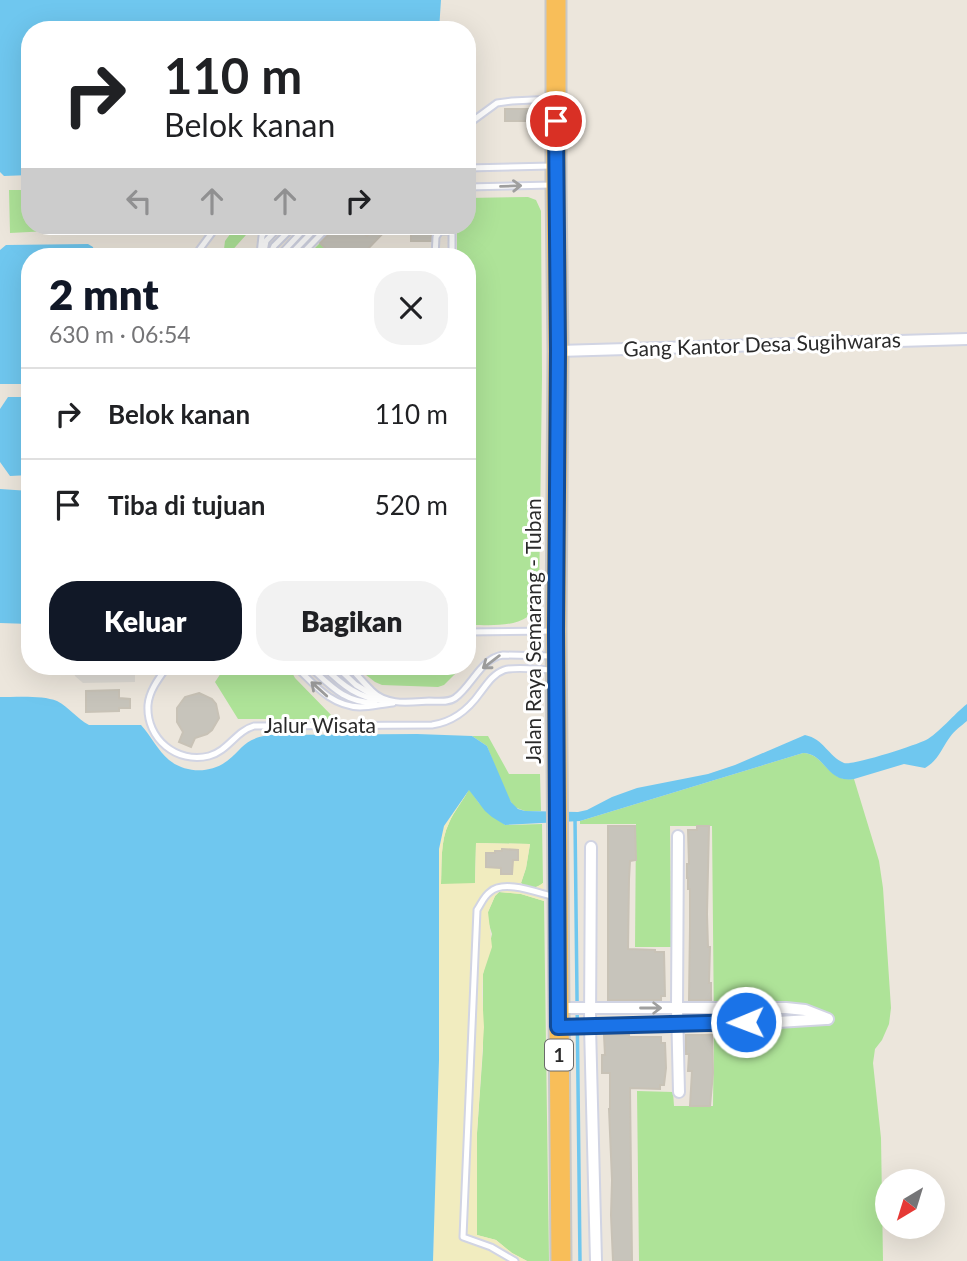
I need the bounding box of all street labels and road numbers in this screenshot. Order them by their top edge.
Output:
street label: Gang Kantor Desa Sugihwaras [623,326,901,361]
street label: Jalan Raya Semarang - Tuban [520,498,545,764]
street label: Jalur Wisata [264,712,376,737]
road number: 1 [545,1040,573,1070]

